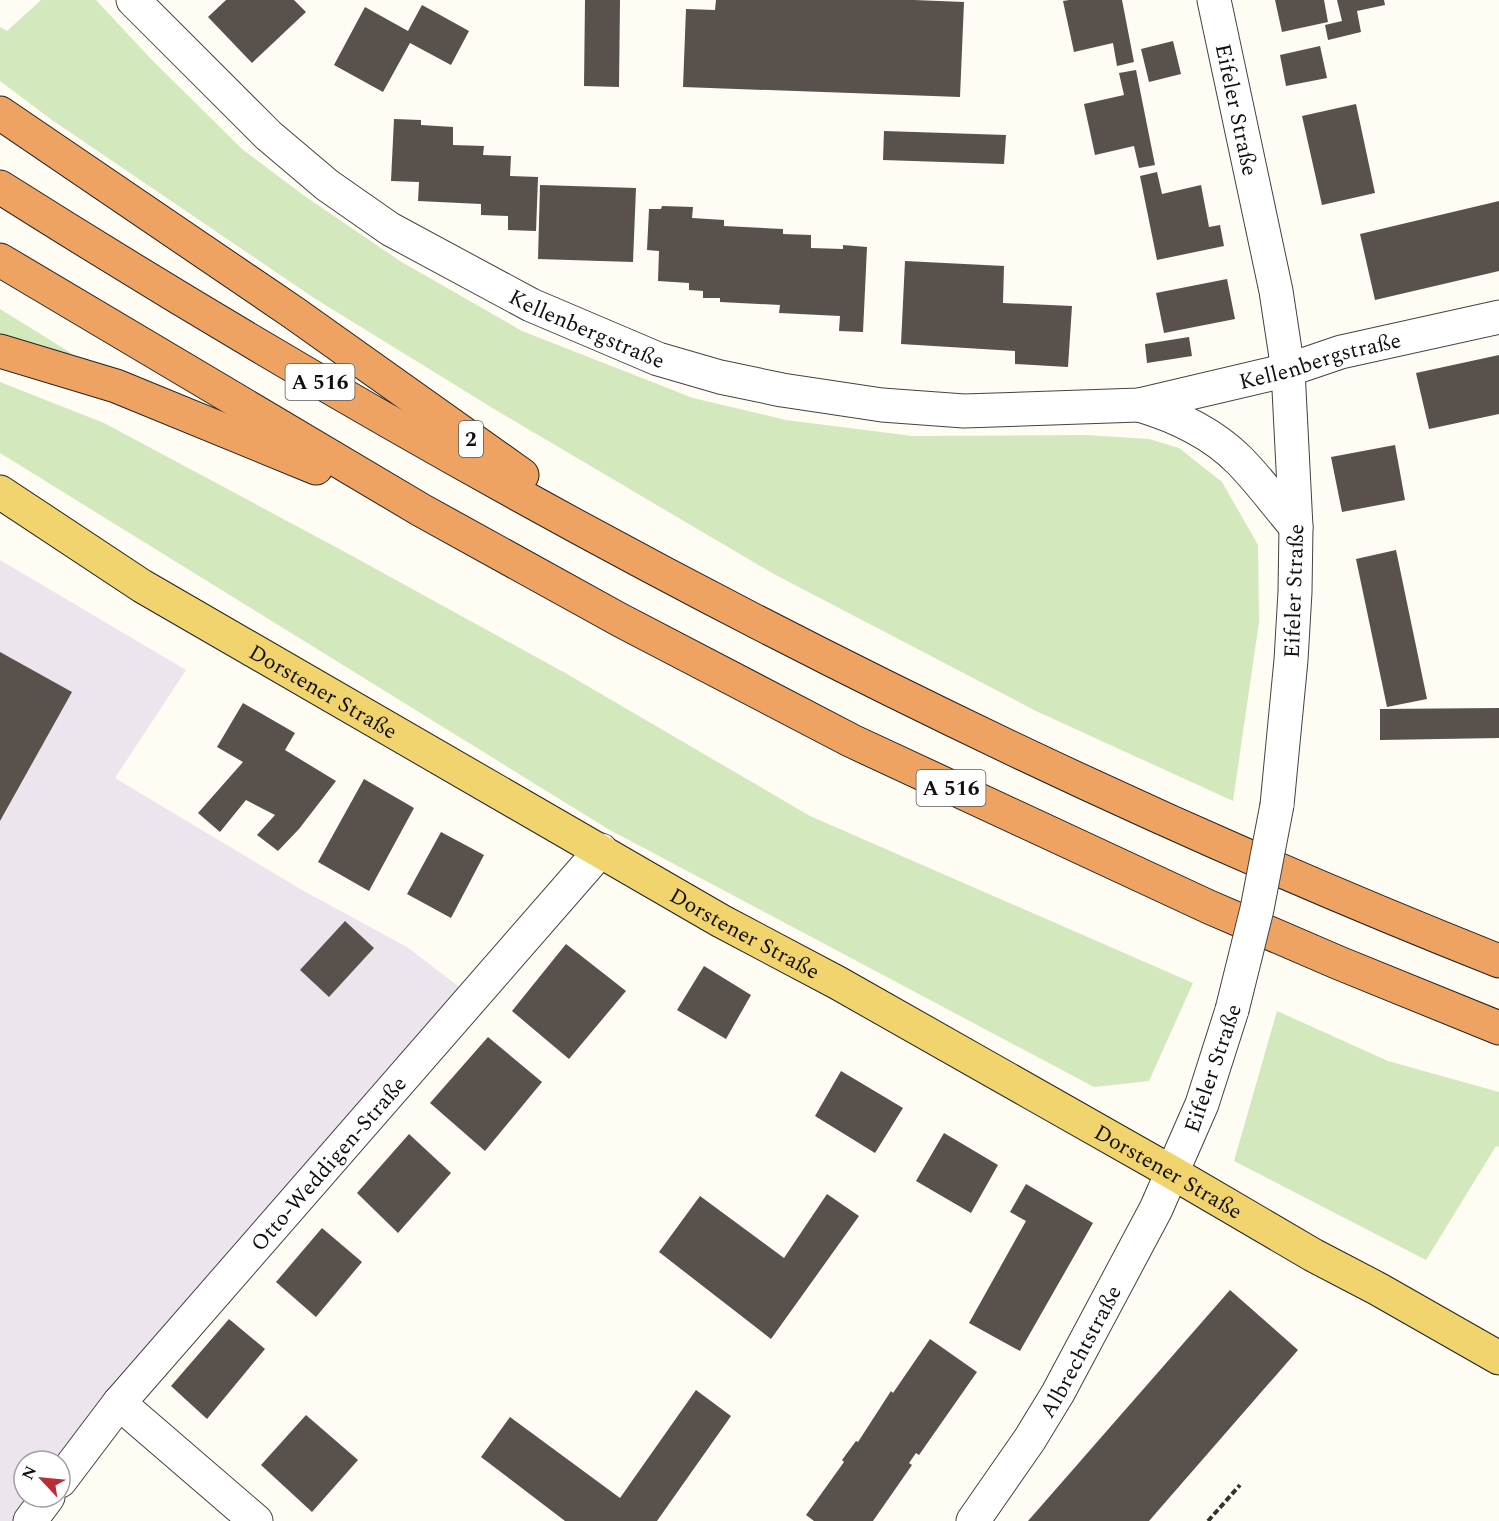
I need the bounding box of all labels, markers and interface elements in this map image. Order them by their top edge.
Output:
street label: Eifeler Straße [1206,41,1266,179]
street label: Kellenbergstraße [502,281,668,378]
street label: Kellenbergstraße [1236,324,1404,399]
road number: A 516 [286,364,354,400]
road number: 2 [459,421,483,457]
street label: Eifeler Straße [1276,523,1313,659]
street label: Dorstener Straße [242,636,403,748]
road number: A 516 [916,770,986,806]
street label: Dorstener Straße [663,880,825,988]
street label: Eifeler Straße [1176,1000,1251,1137]
street label: Otto-Weddigen-Straße [243,1069,415,1259]
street label: Dorstener Straße [1087,1116,1248,1228]
street label: Albrechtstraße [1032,1280,1131,1425]
north arrow [12,1449,72,1509]
text: N [16,1462,43,1484]

